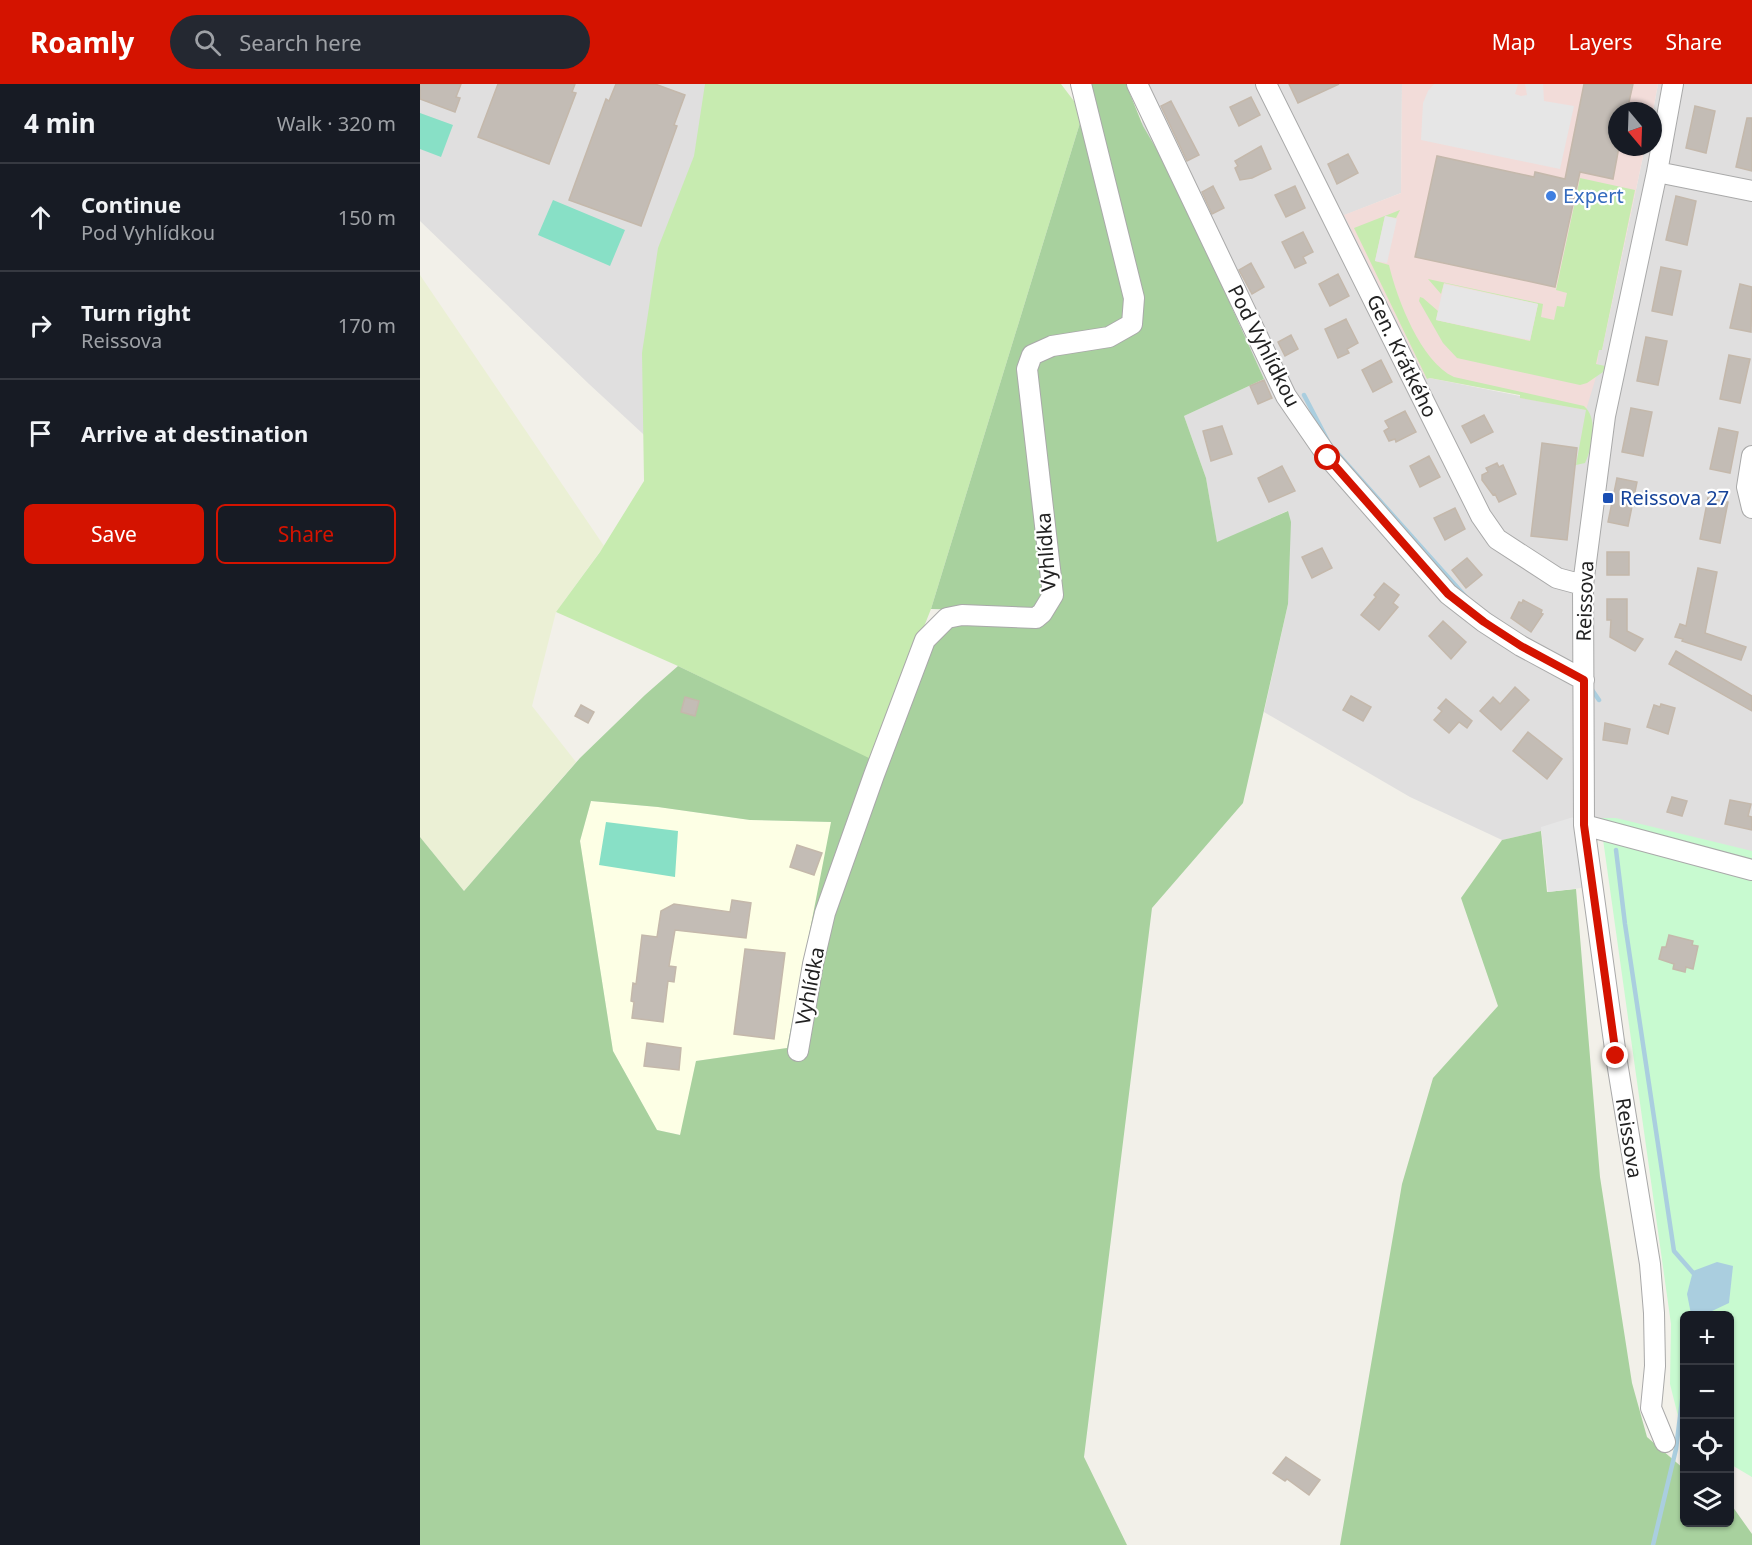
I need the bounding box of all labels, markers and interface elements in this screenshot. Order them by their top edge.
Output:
search box [170,15,590,69]
text: Roamly [30,23,134,61]
icon: search [191,26,224,59]
text: Search here [239,27,362,57]
text: Map [1492,28,1536,56]
text: Layers [1569,28,1633,56]
text: Share [1666,28,1722,56]
north arrow [1608,102,1662,156]
text: 4 min [24,105,96,141]
text: Walk · 320 m [277,110,396,137]
place label: Expert [1563,182,1624,209]
text: Continue [81,189,181,219]
marker: Expert [1544,189,1558,203]
icon: ahead [24,201,57,234]
text: 150 m [338,204,396,231]
text: Pod Vyhlídkou [81,219,215,246]
street label: Pod Vyhlídkou [1222,280,1307,412]
street label: Gen. Krátkého [1361,290,1444,422]
text: Turn right [81,297,191,327]
icon: right [24,309,57,342]
text: 170 m [338,312,396,339]
text: Reissova [81,327,162,354]
icon: arrive [24,417,57,450]
text: Arrive at destination [81,418,308,448]
route start [1314,444,1340,470]
place label: Reissova 27 [1620,484,1729,511]
marker: Reissova 27 [1601,491,1615,505]
button: Save [24,504,204,564]
button: Share [216,504,396,564]
street label: Vyhlídka [1029,512,1062,592]
street label: Reissova [1570,560,1599,642]
street label: Vyhlídka [789,945,830,1027]
route end [1602,1042,1628,1068]
street label: Reissova [1610,1096,1649,1180]
map controls [1680,1311,1734,1527]
button: + [1680,1311,1734,1365]
button: − [1680,1365,1734,1419]
button: locate [1680,1419,1734,1473]
button: layers [1680,1473,1734,1527]

